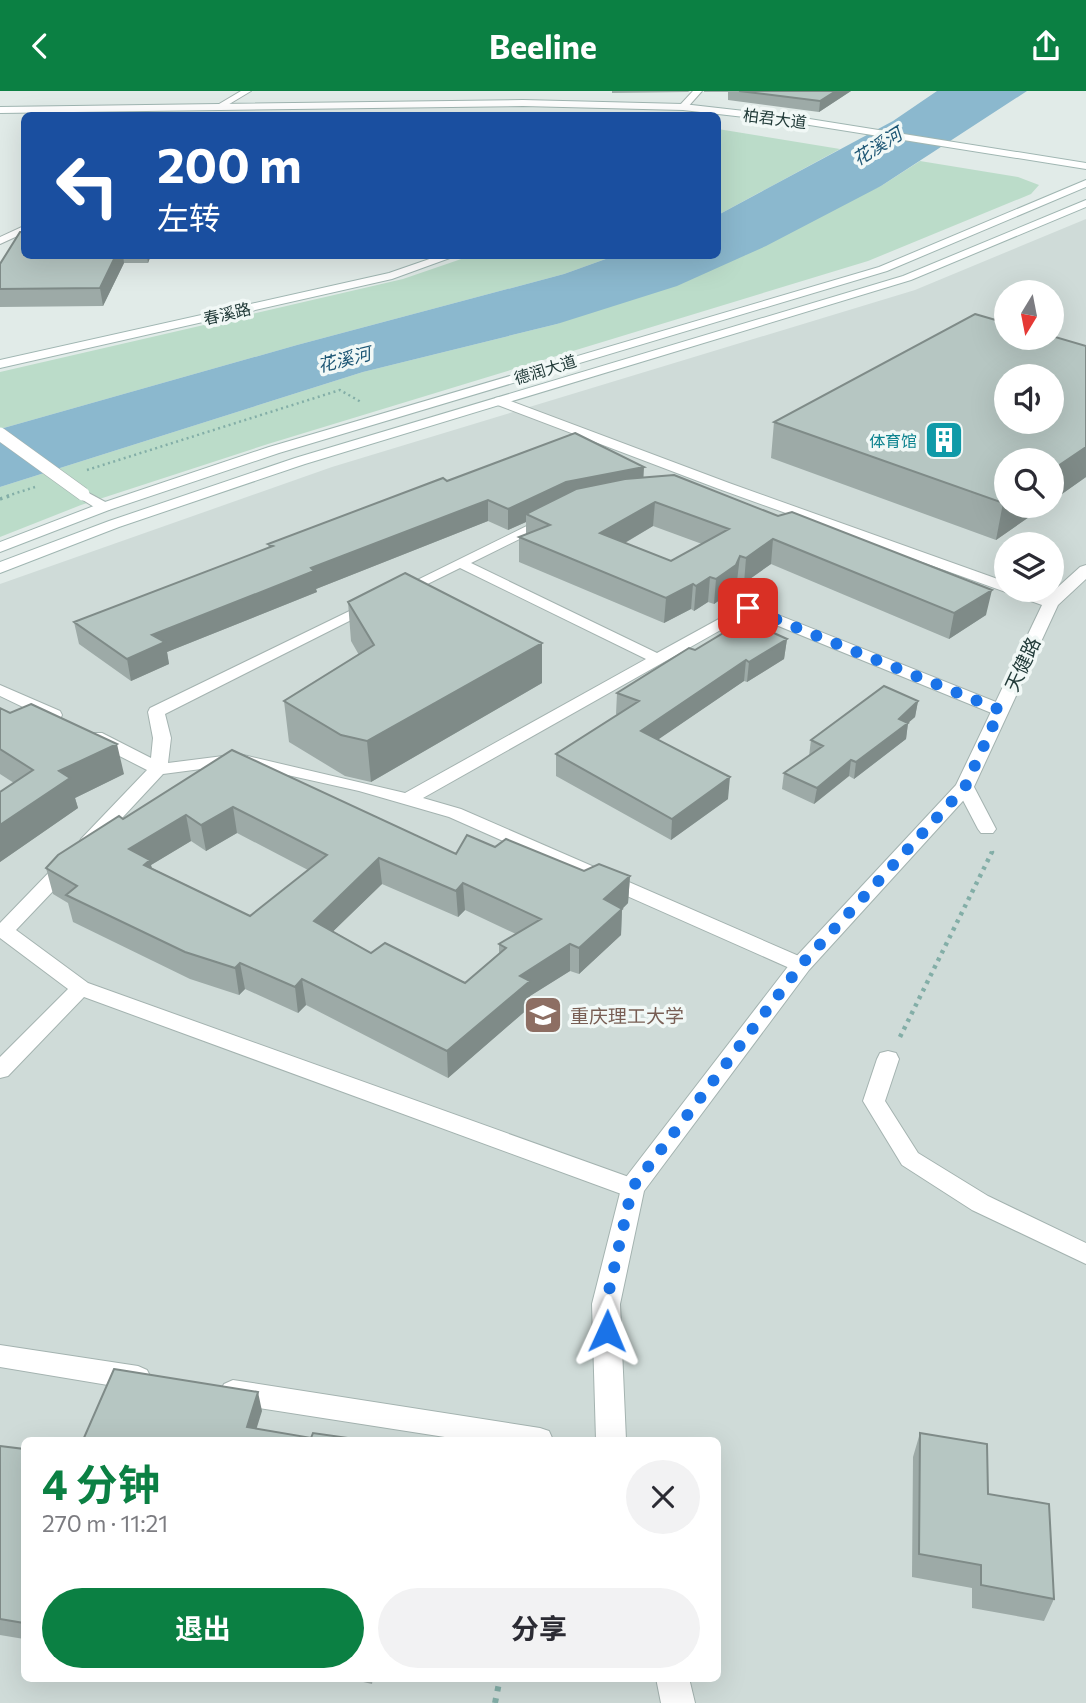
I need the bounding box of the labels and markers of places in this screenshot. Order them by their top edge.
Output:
building icon: 体育馆 [923,419,965,461]
place label: 体育馆 [869,431,917,450]
pin [718,578,778,638]
school or university icon: 重庆理工大学 [522,994,564,1036]
place label: 重庆理工大学 [570,1004,684,1027]

